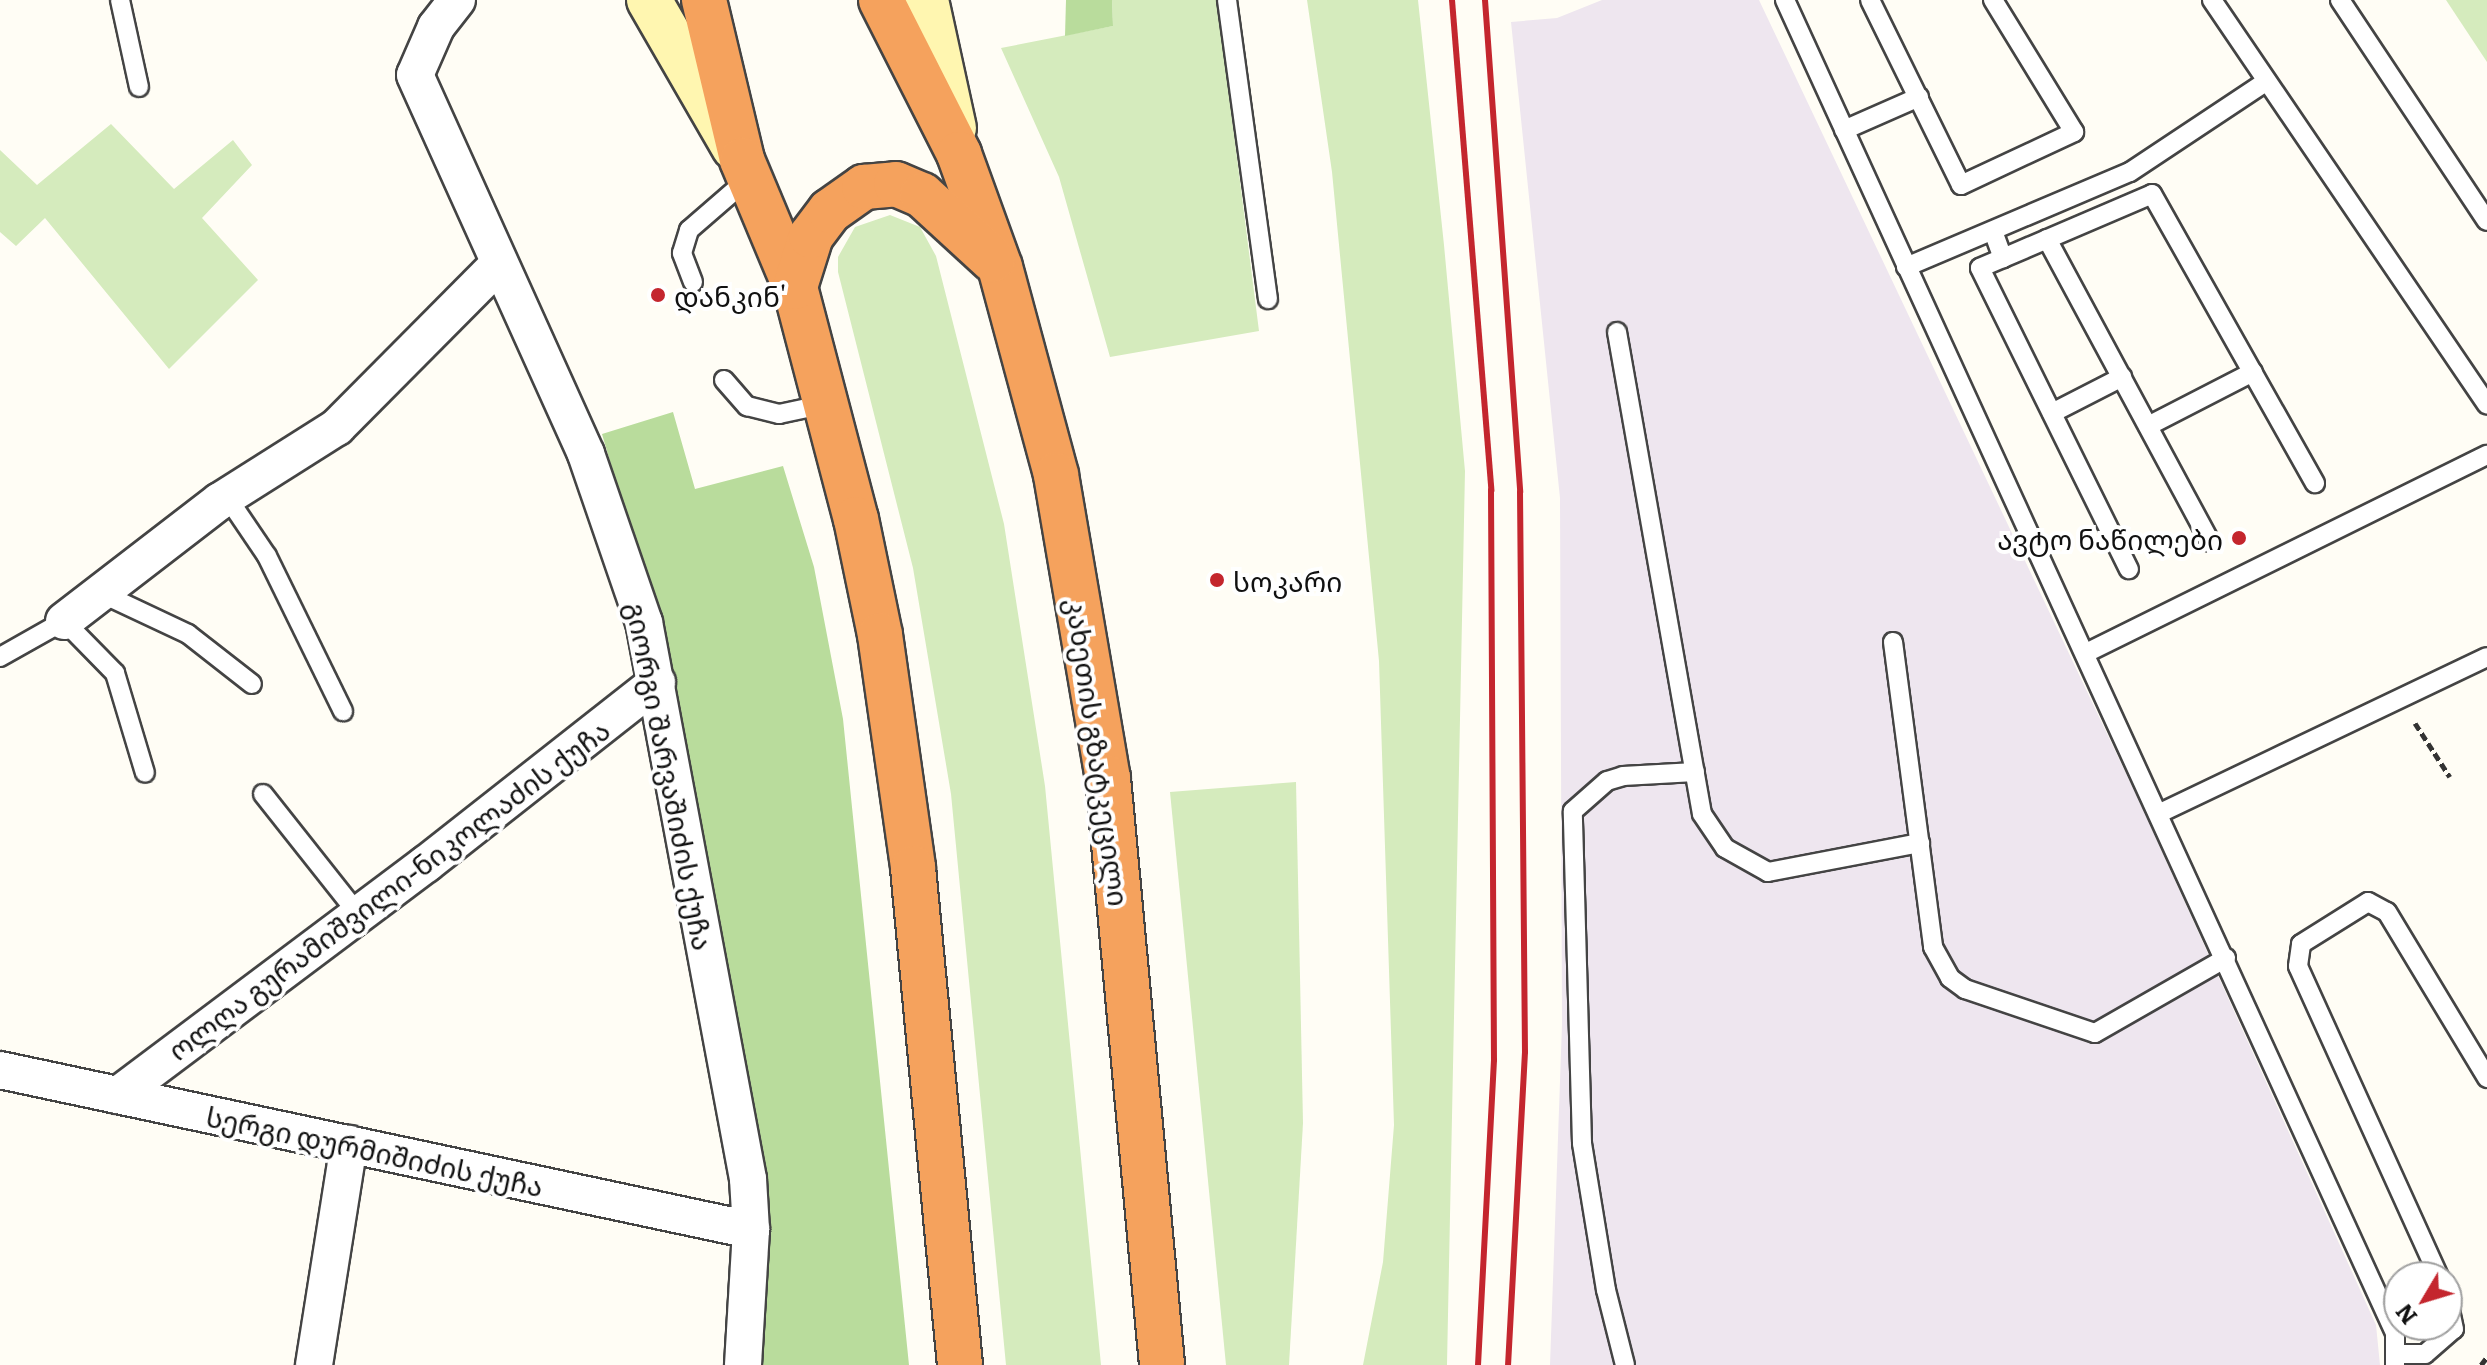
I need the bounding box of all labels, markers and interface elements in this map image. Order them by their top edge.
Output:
place label: დანკინ' [674,278,786,312]
marker: დანკინ' [649,286,667,304]
place label: ავტო ნაწილები [1997,521,2223,555]
marker: ავტო ნაწილები [2230,529,2248,547]
place label: სოკარი [1233,563,1342,597]
marker: სოკარი [1208,571,1226,589]
street label: კახეთის გზატკეცილი [1061,596,1137,908]
street label: გიორგი შარვაშიძის ქუჩა [621,599,721,953]
street label: ოლღა გურამიშვილი-ნიკოლაძის ქუჩა [161,712,615,1066]
street label: სერგი დურმიშიძის ქუჩა [203,1098,547,1202]
north arrow [2383,1261,2463,1341]
text: N [2387,1297,2424,1332]

